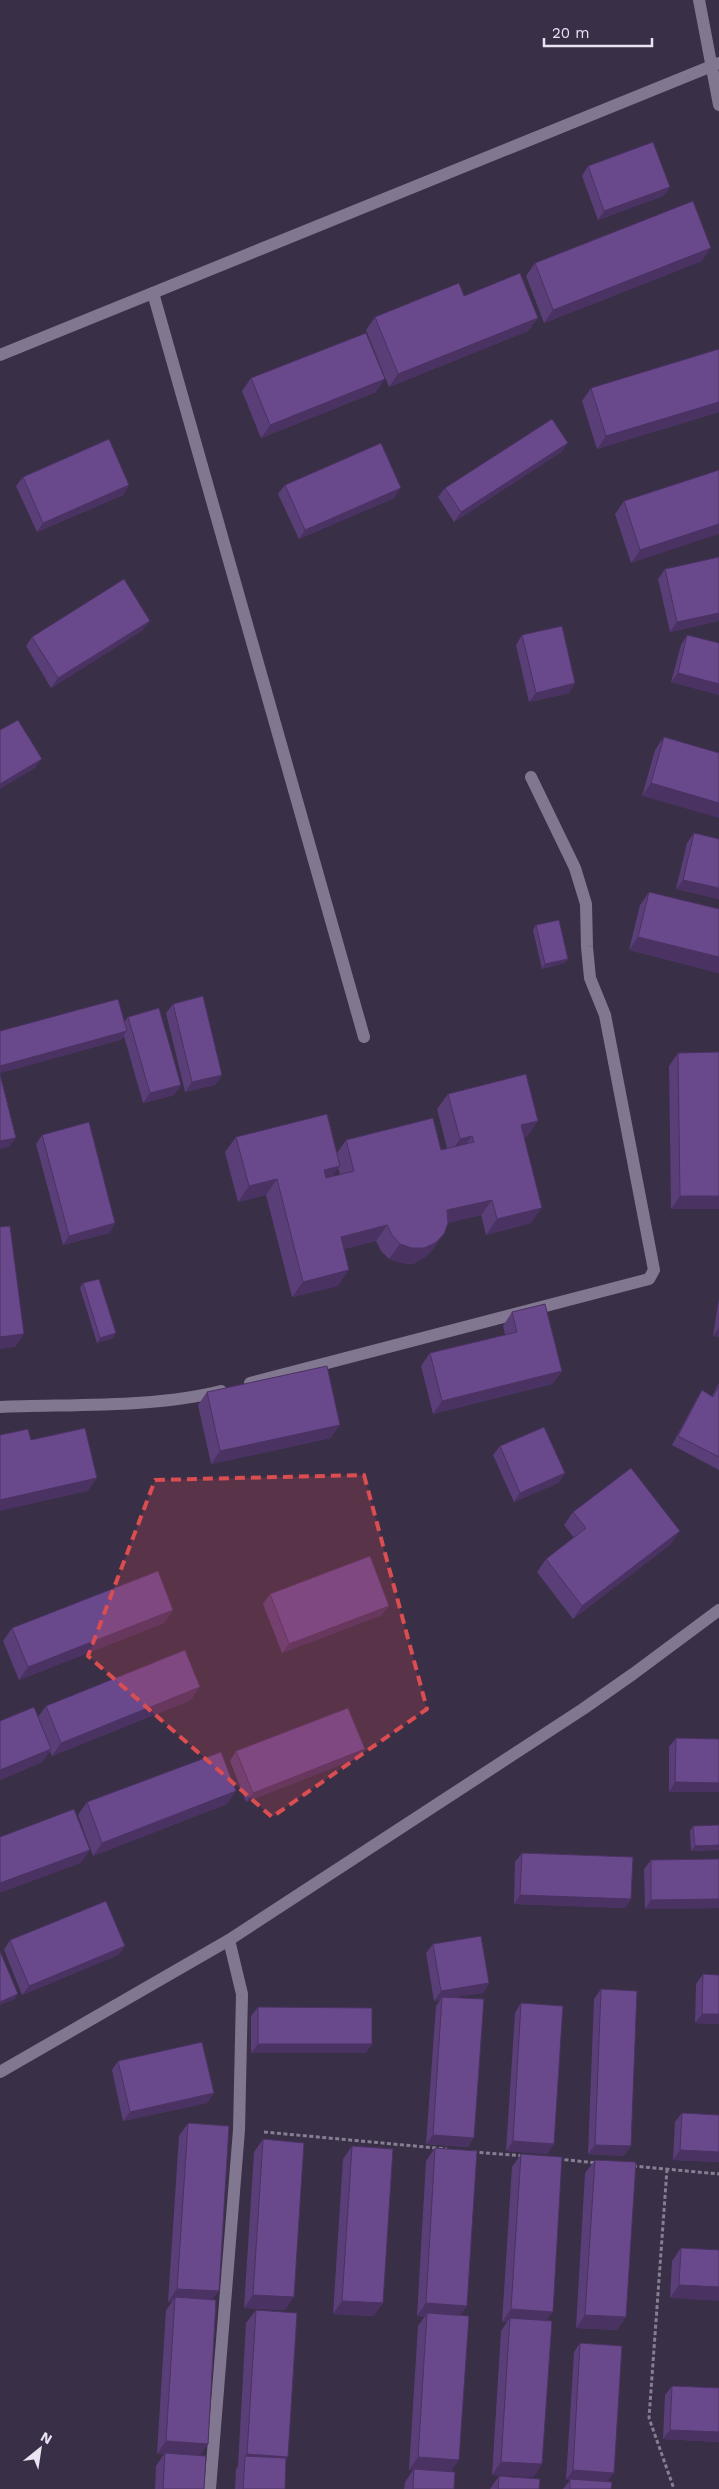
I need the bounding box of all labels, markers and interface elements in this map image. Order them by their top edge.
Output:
scale bar [544,15,652,47]
text: 20 m [552,24,590,42]
north arrow [15,2424,65,2474]
text: N [38,2428,55,2447]

